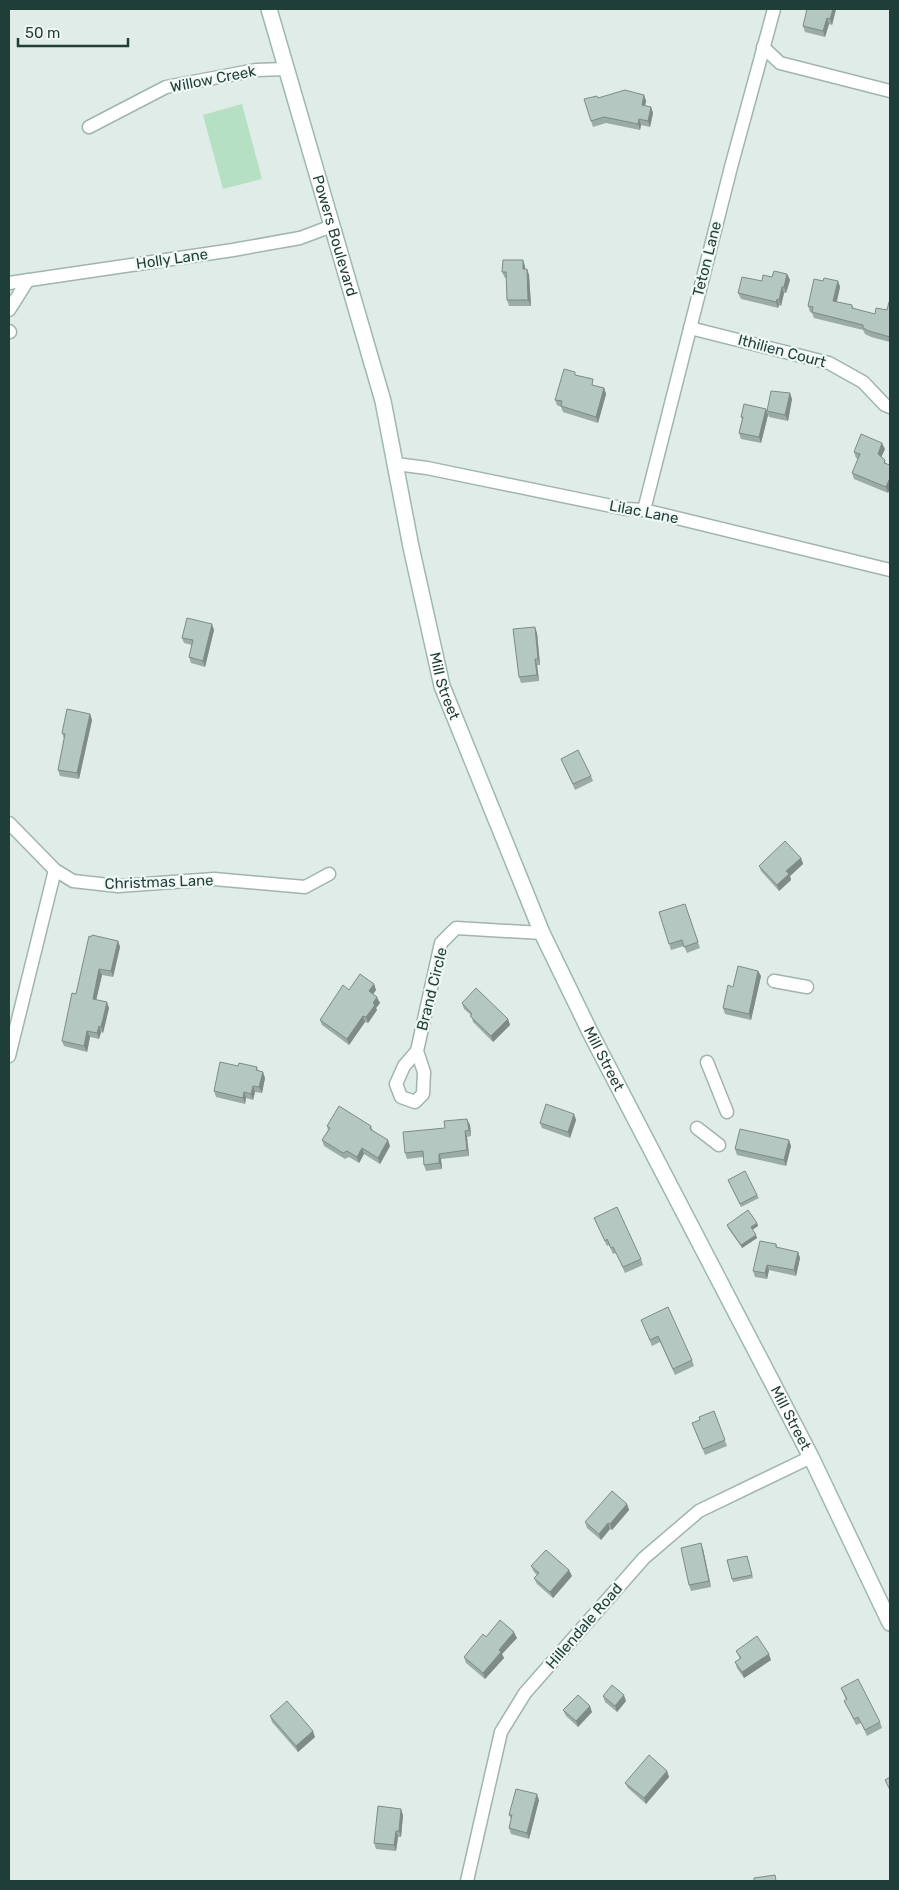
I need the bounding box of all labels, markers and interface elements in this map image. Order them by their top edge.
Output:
scale bar [18,15,128,47]
text: 50 m [25,24,60,42]
street label: Willow Creek [169,62,258,96]
street label: Powers Boulevard [309,173,361,298]
street label: Teton Lane [689,219,725,299]
street label: Holly Lane [135,245,209,273]
street label: Ithilien Court [736,331,828,371]
street label: Lilac Lane [608,496,680,528]
street label: Mill Street [426,651,464,723]
street label: Christmas Lane [104,871,214,893]
street label: Brand Circle [413,946,451,1032]
street label: Mill Street [580,1024,628,1094]
street label: Mill Street [767,1383,815,1453]
street label: Hillendale Road [542,1579,626,1673]

